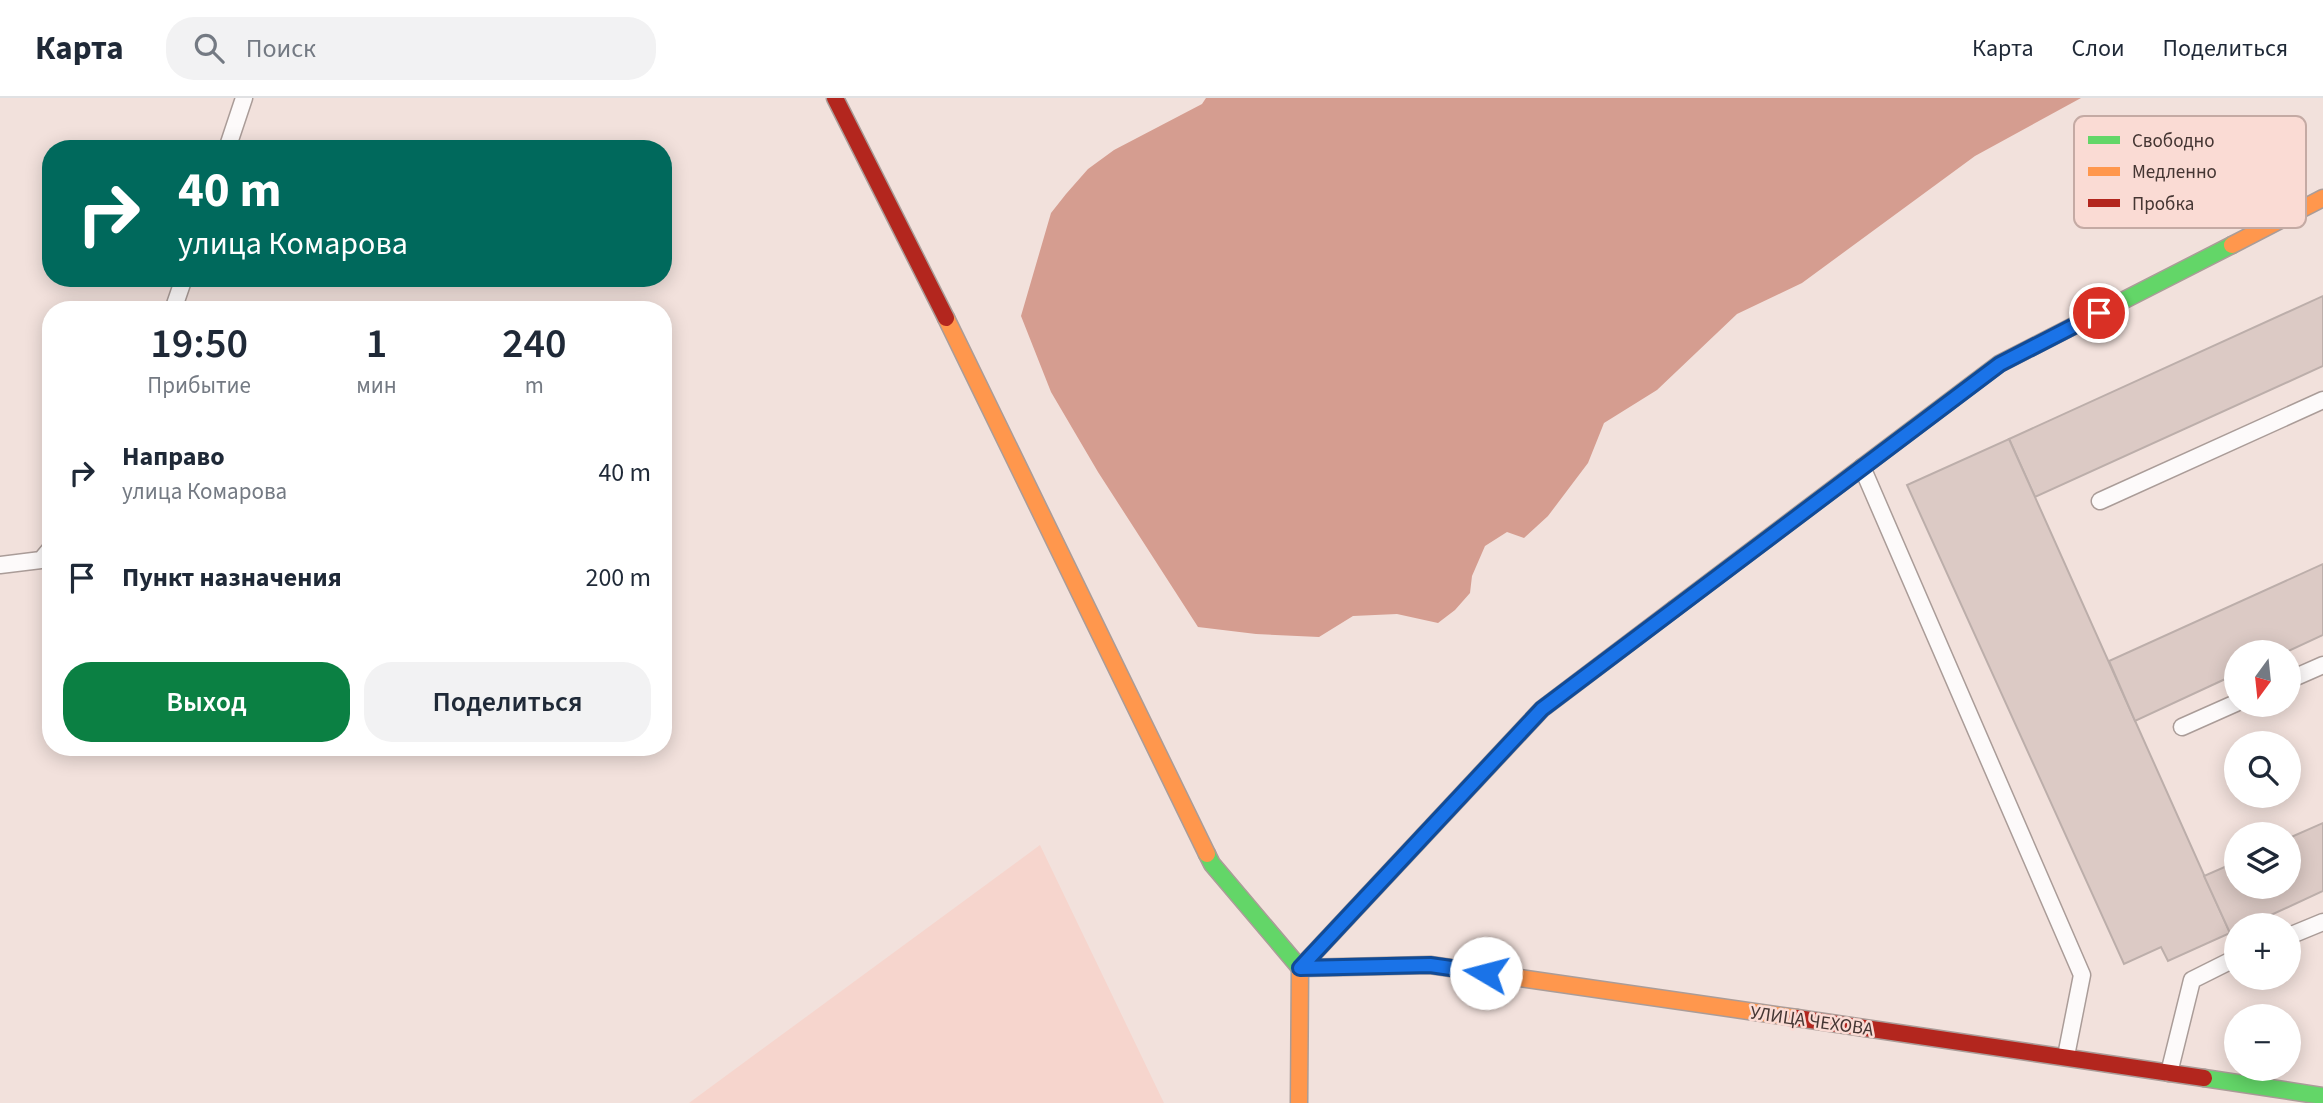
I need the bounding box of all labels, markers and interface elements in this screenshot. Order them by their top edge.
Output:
search box [166,17,656,80]
text: Карта [35,25,124,72]
icon: search [190,29,228,67]
text: Поиск [246,30,316,67]
text: Карта [1972,31,2034,66]
text: Слои [2072,31,2125,66]
text: Поделиться [2163,31,2288,66]
legend [2074,116,2306,228]
text: Свободно [2132,128,2215,155]
text: 40 m [178,156,282,226]
text: Медленно [2132,159,2217,186]
icon: right [63,168,154,259]
text: Пробка [2132,191,2194,218]
text: улица Комарова [178,221,408,267]
pin [2069,283,2129,343]
icon: arrive [2080,294,2118,332]
text: 19:50 [150,314,248,374]
text: 1 [366,314,387,374]
text: 240 [502,314,567,374]
text: Прибытие [147,369,251,402]
text: мин [356,369,397,402]
text: m [525,369,544,402]
text: Направо [122,438,225,475]
icon: right [63,454,101,492]
text: 40 m [598,454,651,491]
text: улица Комарова [122,475,287,508]
icon: arrive [63,559,101,597]
text: Пункт назначения [122,559,342,596]
text: 200 m [585,559,651,596]
north arrow [2224,640,2301,718]
map controls [2224,640,2301,1081]
button: Выход [63,662,350,742]
button: Поделиться [364,662,651,742]
button: search [2224,731,2301,808]
button: layers [2224,822,2301,899]
button: + [2224,913,2301,990]
position arrow [1449,936,1523,1010]
street label: УЛИЦА ЧЕХОВА [1748,999,1876,1044]
button: − [2224,1004,2301,1081]

